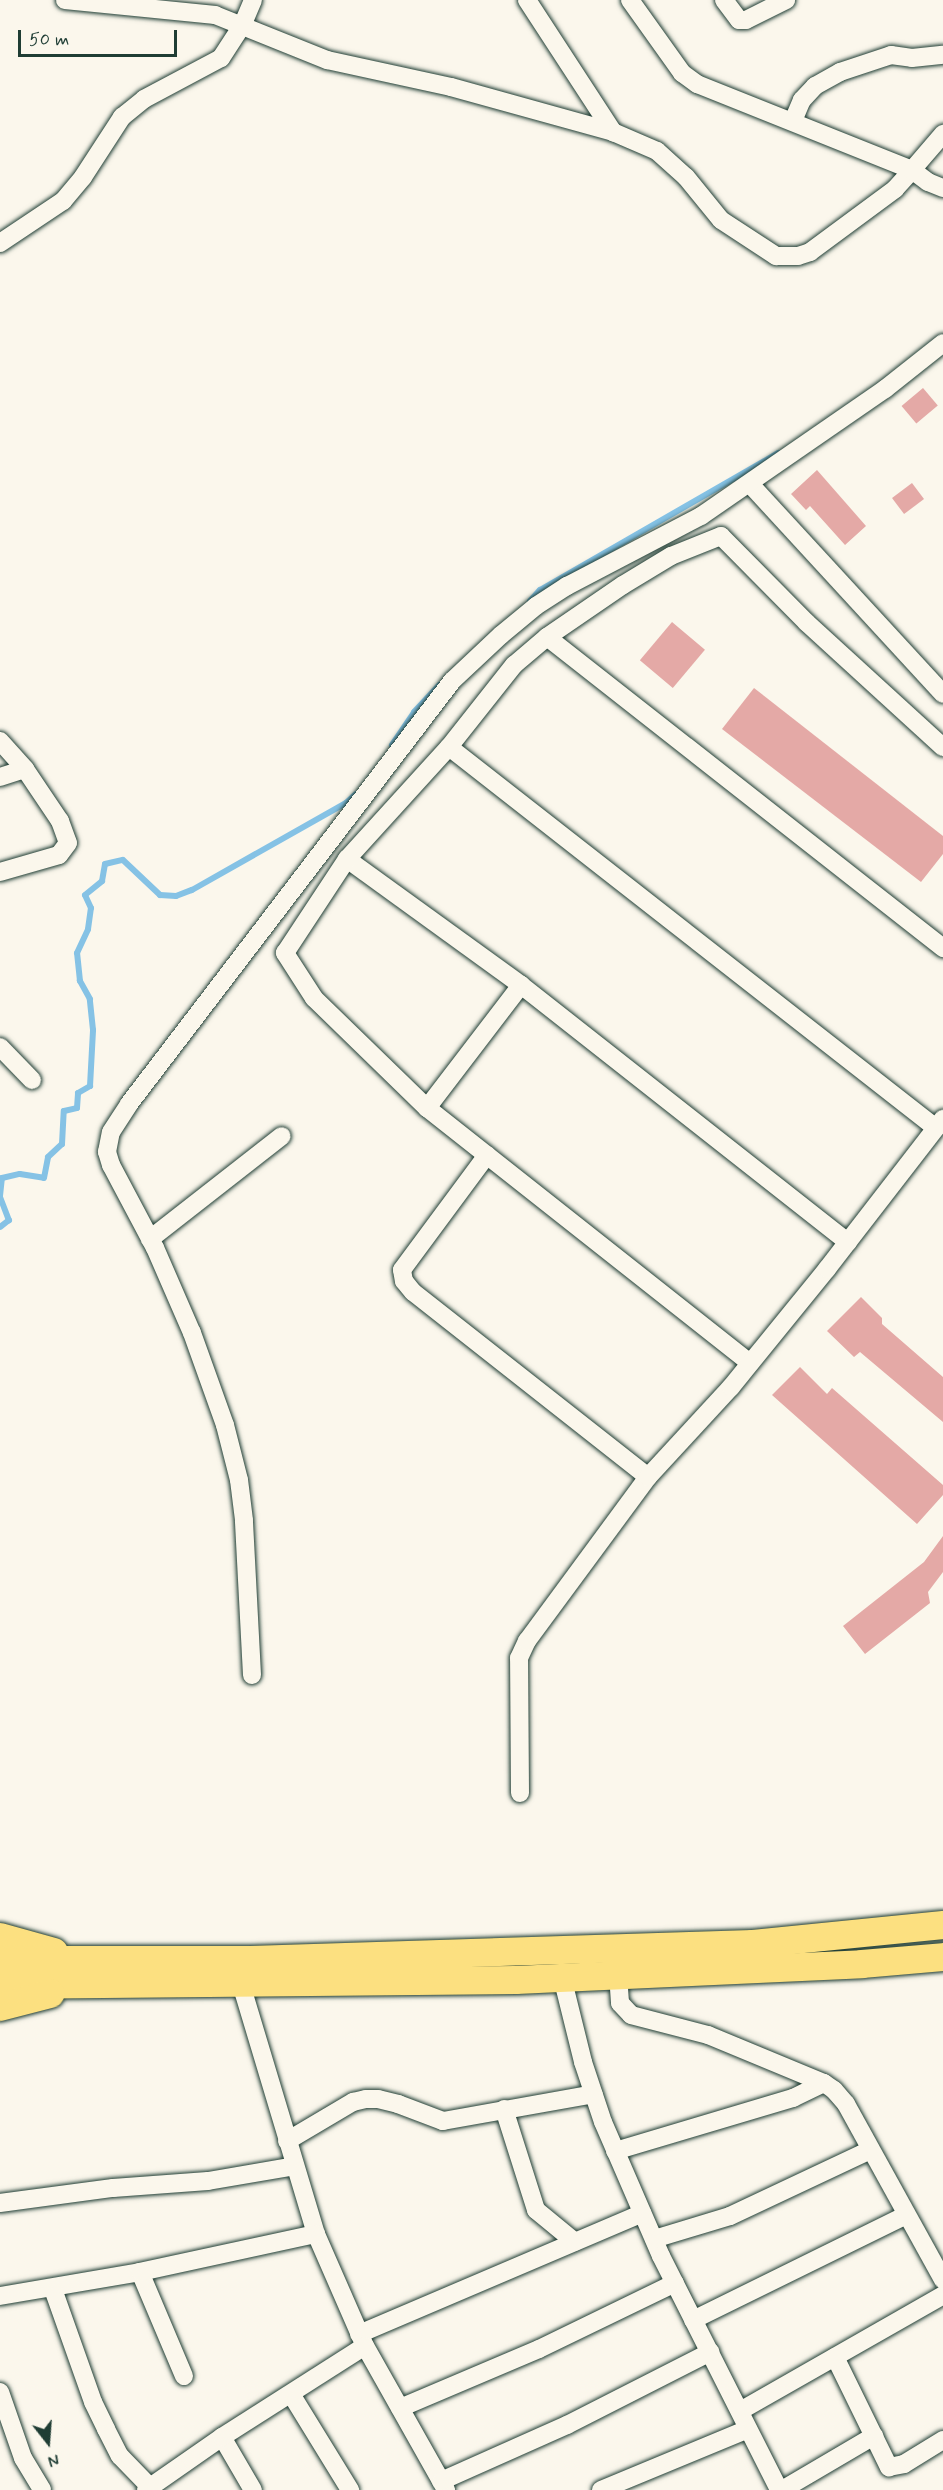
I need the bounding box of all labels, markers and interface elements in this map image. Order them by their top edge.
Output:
scale bar [21,18,180,56]
text: 50 m [29,28,69,52]
north arrow [18,2412,78,2472]
text: N [45,2448,62,2471]

